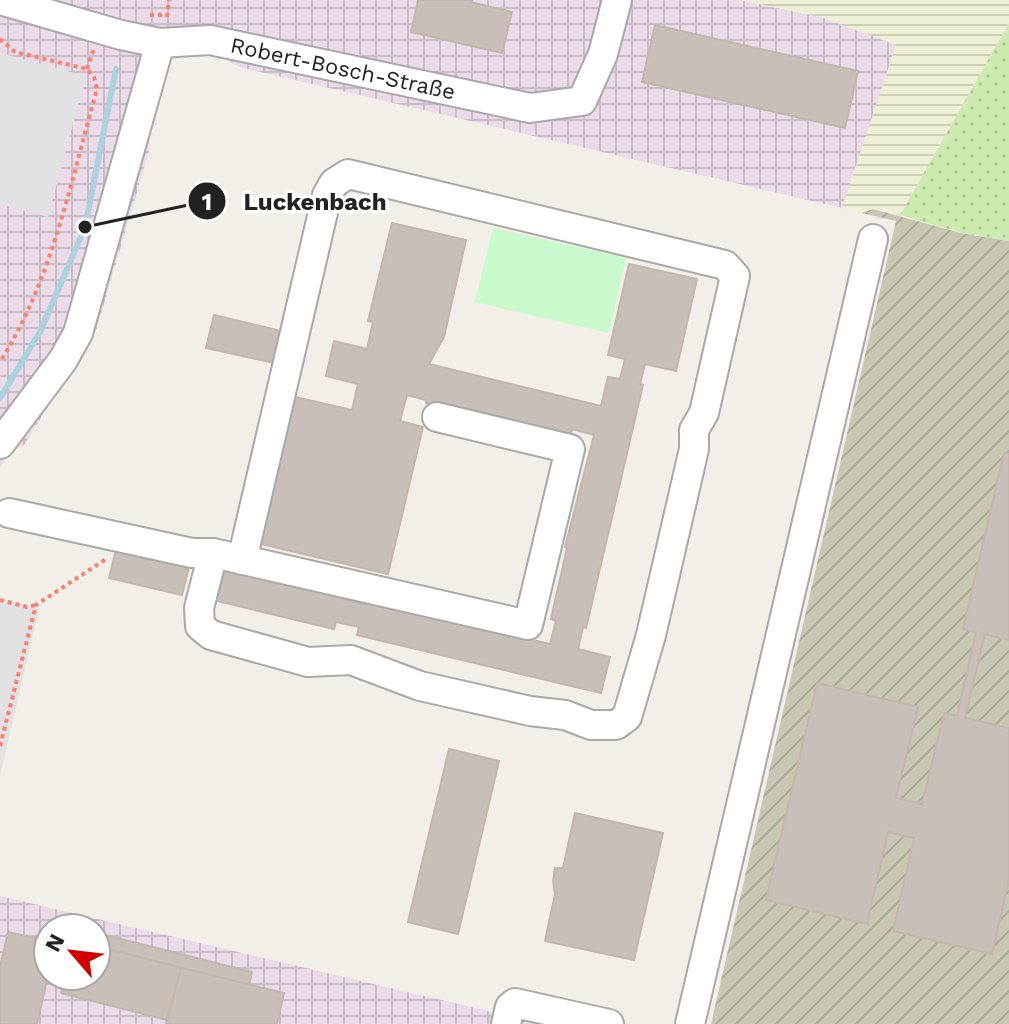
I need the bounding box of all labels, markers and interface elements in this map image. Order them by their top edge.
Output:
street label: Robert-Bosch-Straße [228,32,457,105]
callout: Luckenbach [187,177,402,225]
text: 1 [202,188,212,216]
text: Luckenbach [243,188,387,216]
north arrow [32,912,112,992]
text: N [40,930,70,956]

